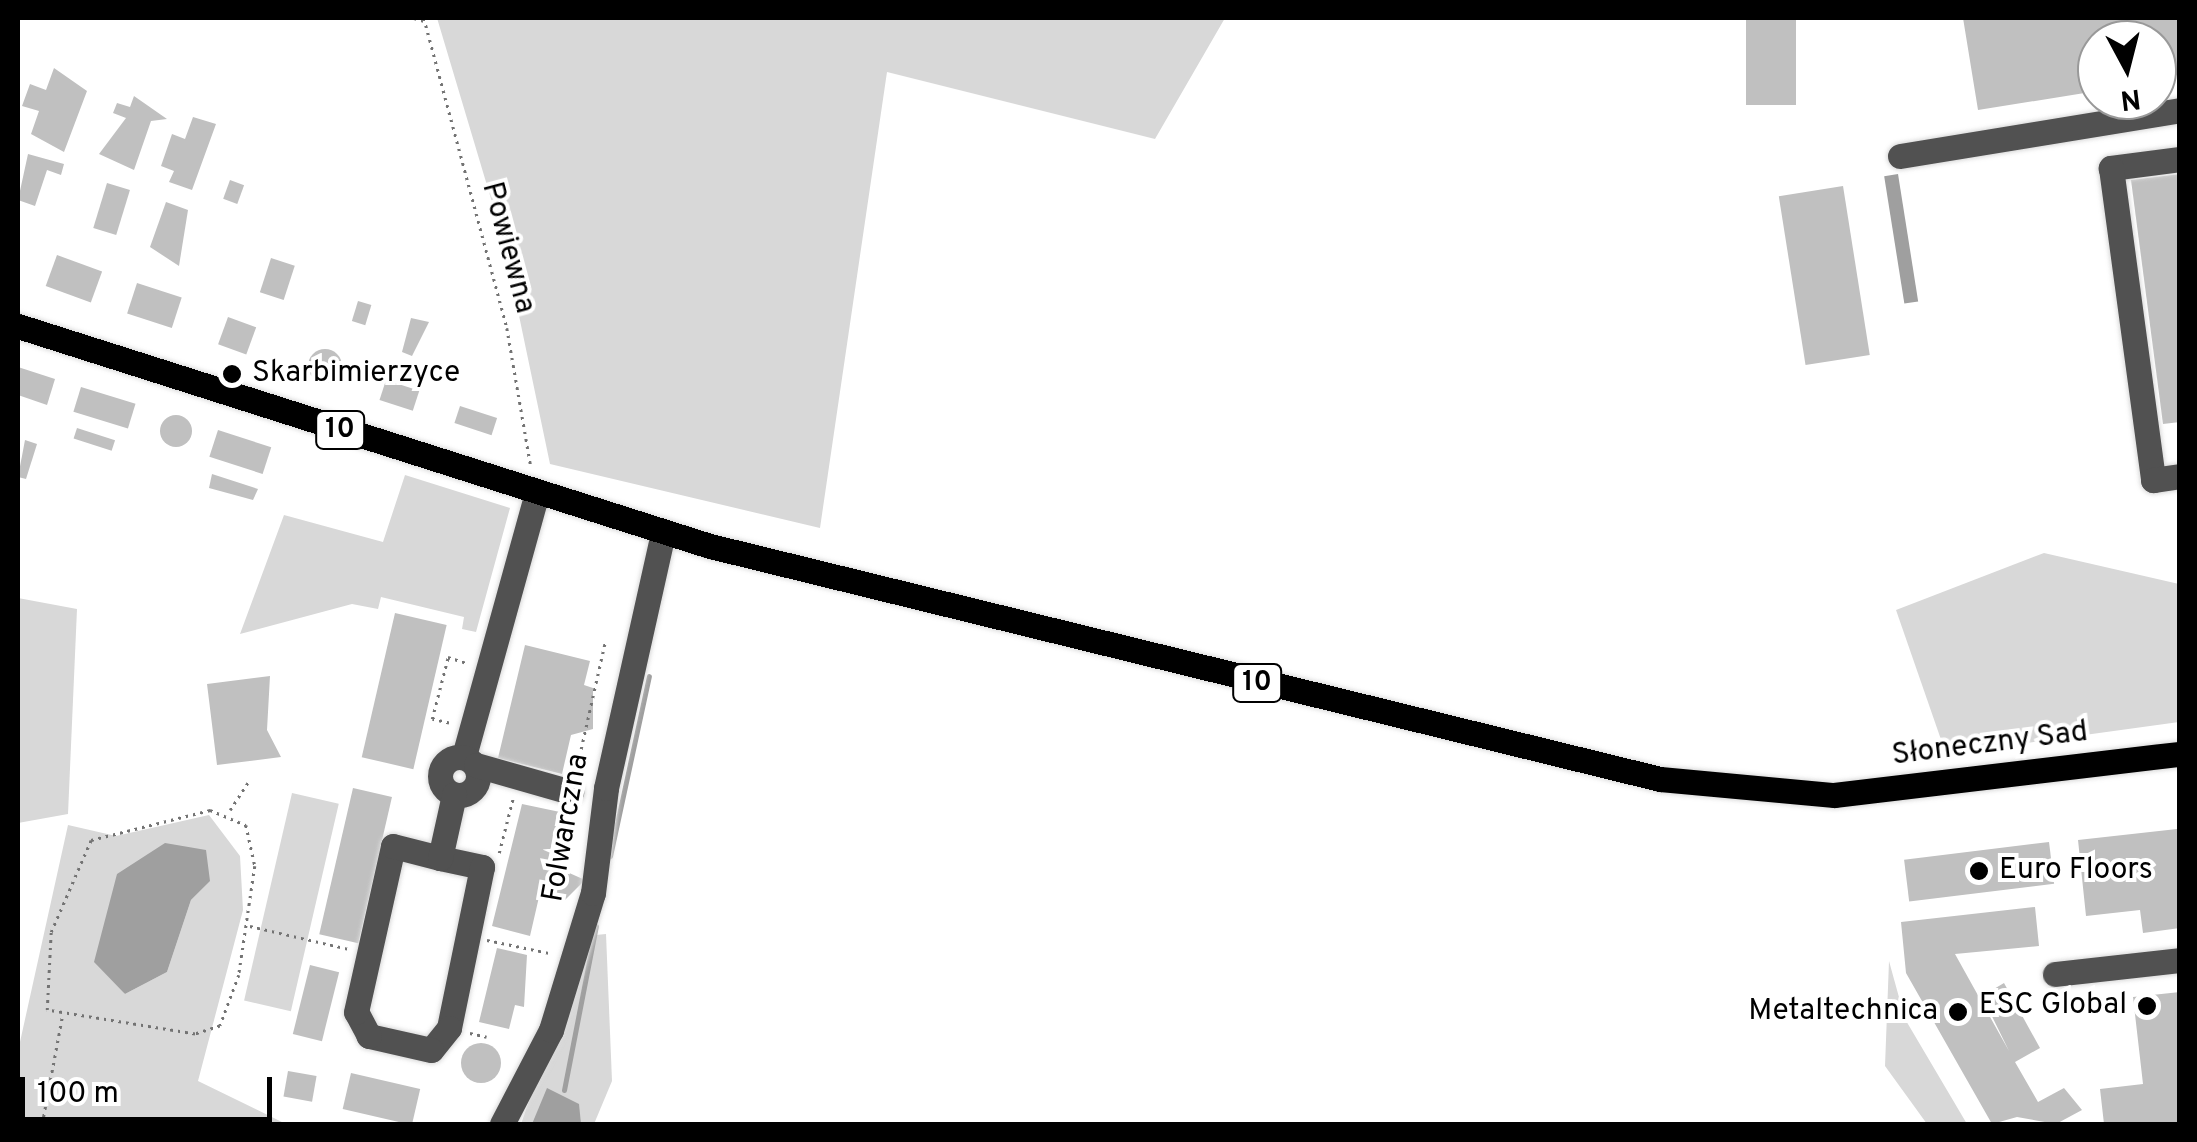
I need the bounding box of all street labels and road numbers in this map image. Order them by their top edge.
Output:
street label: Powiewna [472,178,542,318]
road number: 10 [315,407,365,453]
road number: 10 [1232,660,1282,706]
street label: Słoneczny Sad [1890,715,2090,775]
street label: Folwarczna [536,751,598,905]

